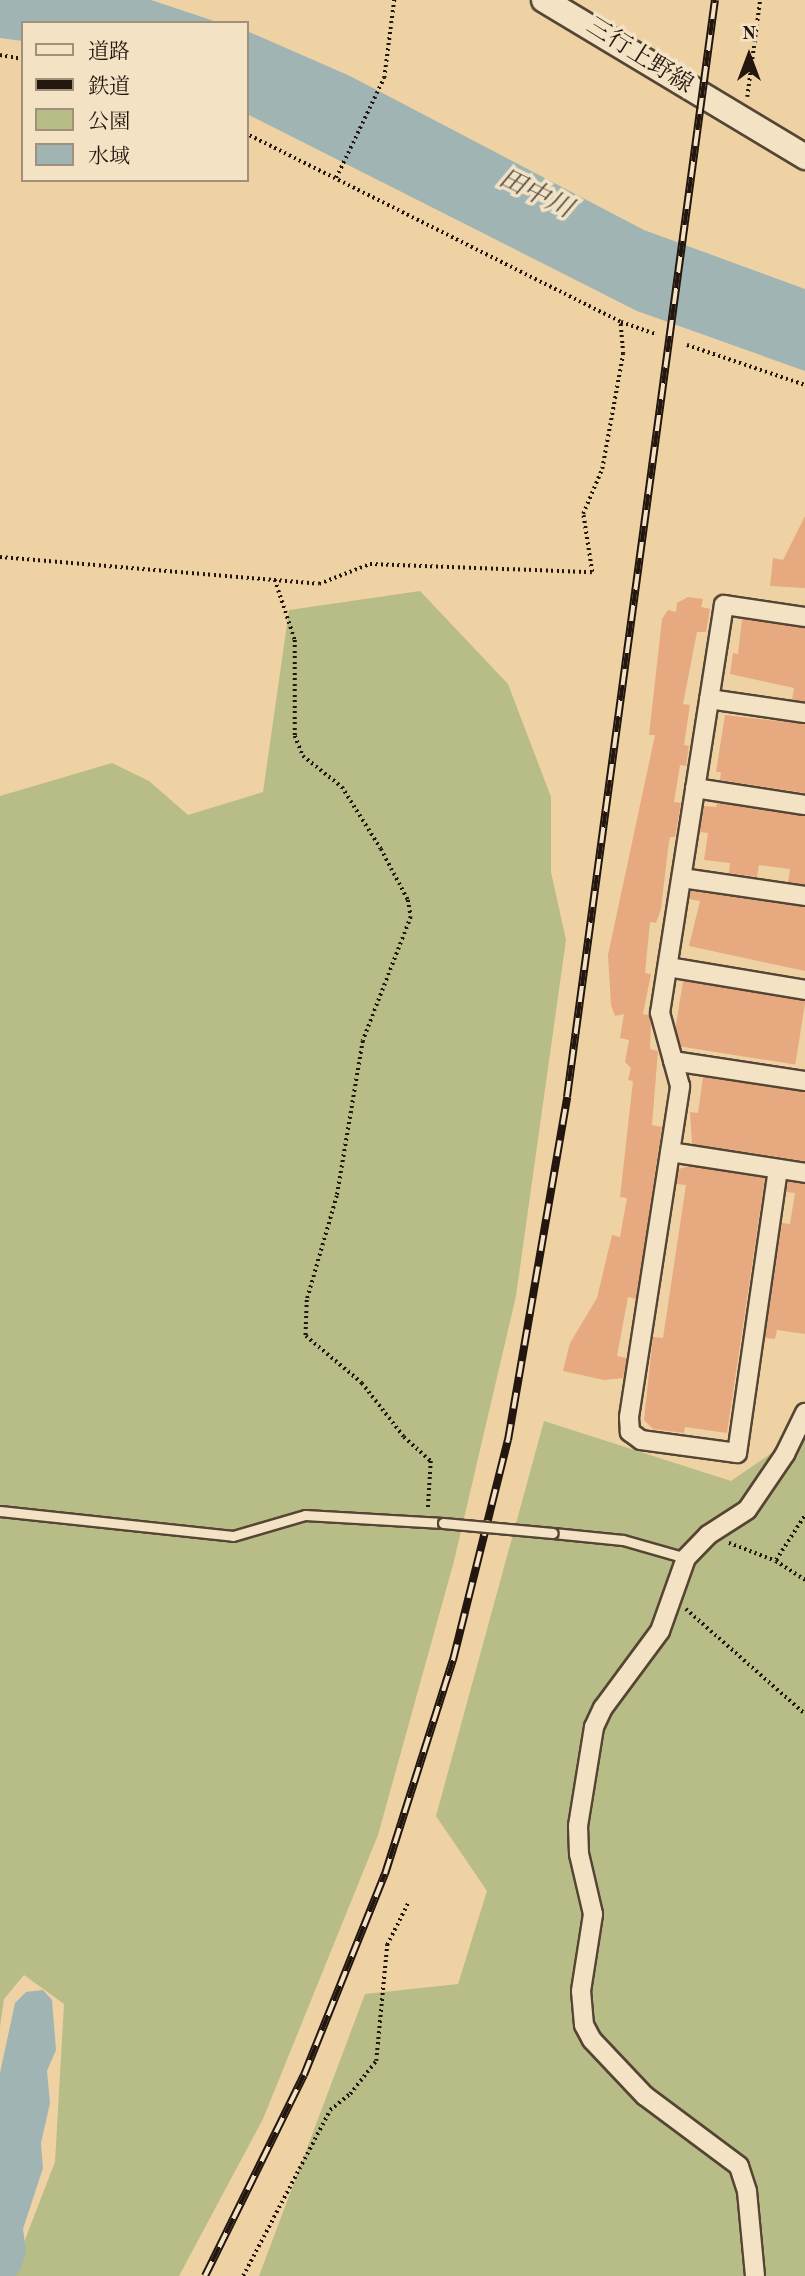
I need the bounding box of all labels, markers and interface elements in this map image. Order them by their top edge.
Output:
street label: 三行上野線 [580,13,698,101]
legend [21,21,248,182]
north arrow [714,21,784,91]
text: N [742,25,756,44]
text: 道路 [88,42,130,63]
text: 鉄道 [88,77,130,98]
text: 公園 [88,112,130,133]
text: 水域 [88,147,130,168]
water label: 田中川 [493,164,577,226]

